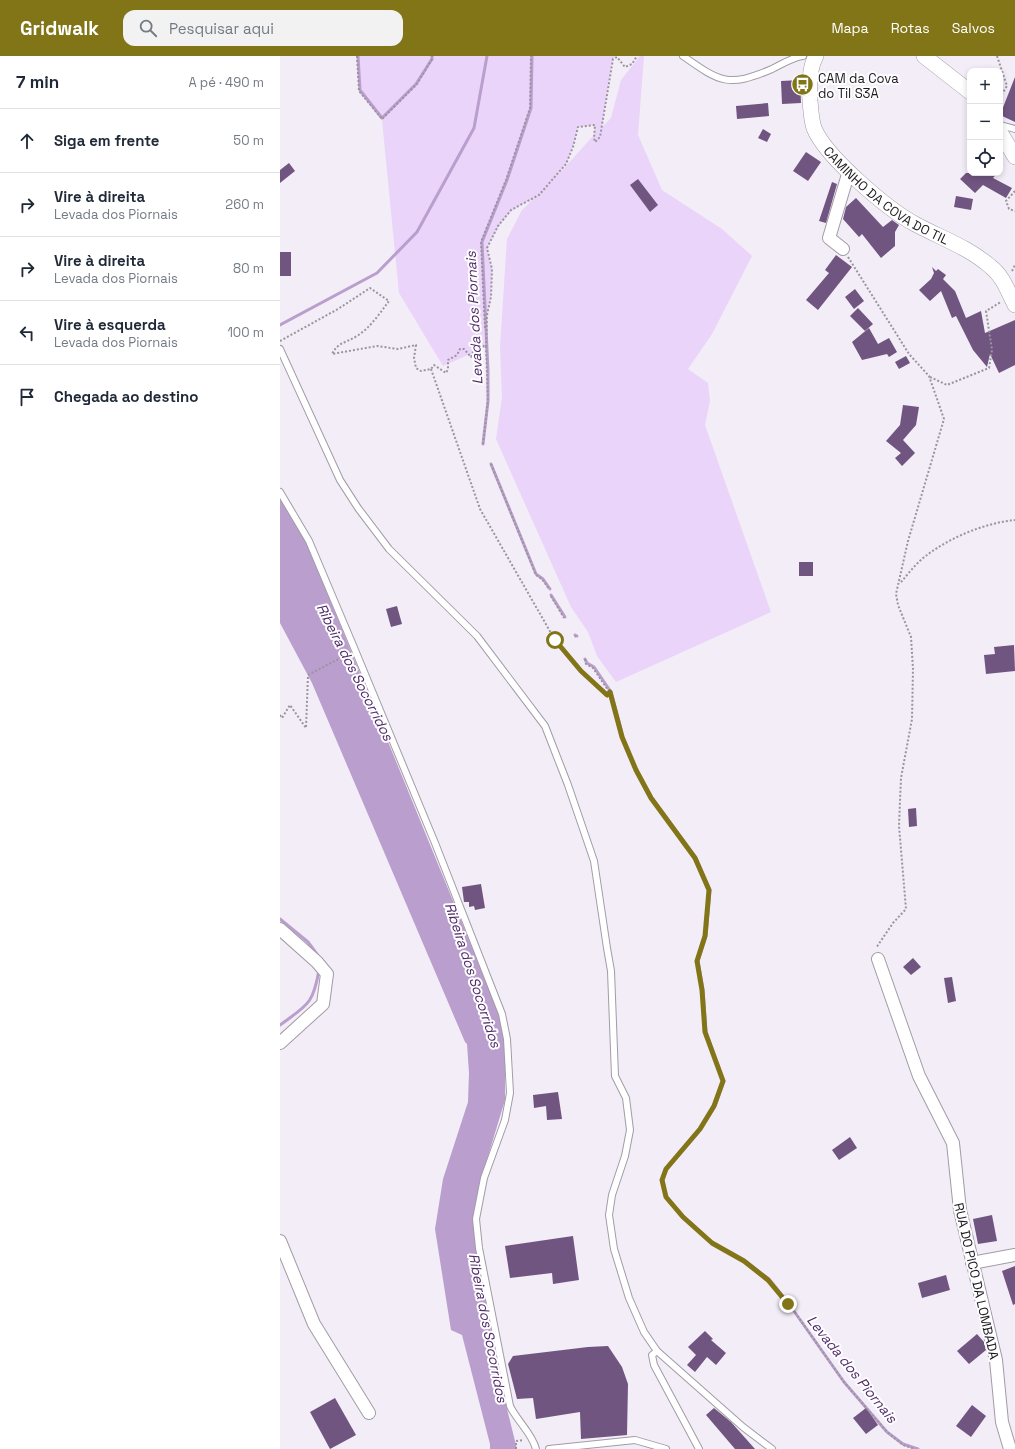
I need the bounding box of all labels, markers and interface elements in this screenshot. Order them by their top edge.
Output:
search box [123,10,403,46]
text: Gridwalk [20,16,99,41]
icon: search [137,17,159,39]
text: Pesquisar aqui [169,19,274,38]
text: Mapa [831,19,869,37]
text: Rotas [891,19,930,37]
text: Salvos [952,19,995,37]
map controls [967,68,1003,176]
button: + [967,68,1003,104]
place label: CAM da Cova do Til S3A [818,70,899,102]
text: 7 min [16,71,59,93]
bus stop icon: CAM da Cova do Til S3A [790,72,816,98]
text: A pé · 490 m [189,74,264,91]
button: − [967,104,1003,140]
icon: ahead [16,130,38,152]
text: Siga em frente [54,131,160,150]
text: 50 m [233,132,264,149]
button: locate [967,140,1003,176]
street label: CAMINHO DA COVA DO TIL [820,143,952,248]
text: Vire à direita [54,187,145,206]
icon: right [16,194,38,216]
text: 260 m [225,196,264,213]
text: Levada dos Piornais [54,206,178,223]
water label: Levada dos Piornais [461,250,486,385]
text: Vire à direita [54,251,145,270]
icon: right [16,258,38,280]
text: 80 m [233,260,264,277]
text: Levada dos Piornais [54,270,178,287]
text: Vire à esquerda [54,315,166,334]
icon: left [16,322,38,344]
text: 100 m [227,324,264,341]
text: Levada dos Piornais [54,334,178,351]
icon: arrive [16,386,38,408]
text: Chegada ao destino [54,387,198,406]
water label: Ribeira dos Socorridos [313,600,398,744]
route start [546,631,564,649]
water label: Ribeira dos Socorridos [441,900,505,1050]
street label: RUA DO PICO DA LOMBADA [950,1201,1003,1361]
water label: Ribeira dos Socorridos [465,1252,511,1405]
route end [779,1295,797,1313]
water label: Levada dos Piornais [803,1312,901,1427]

